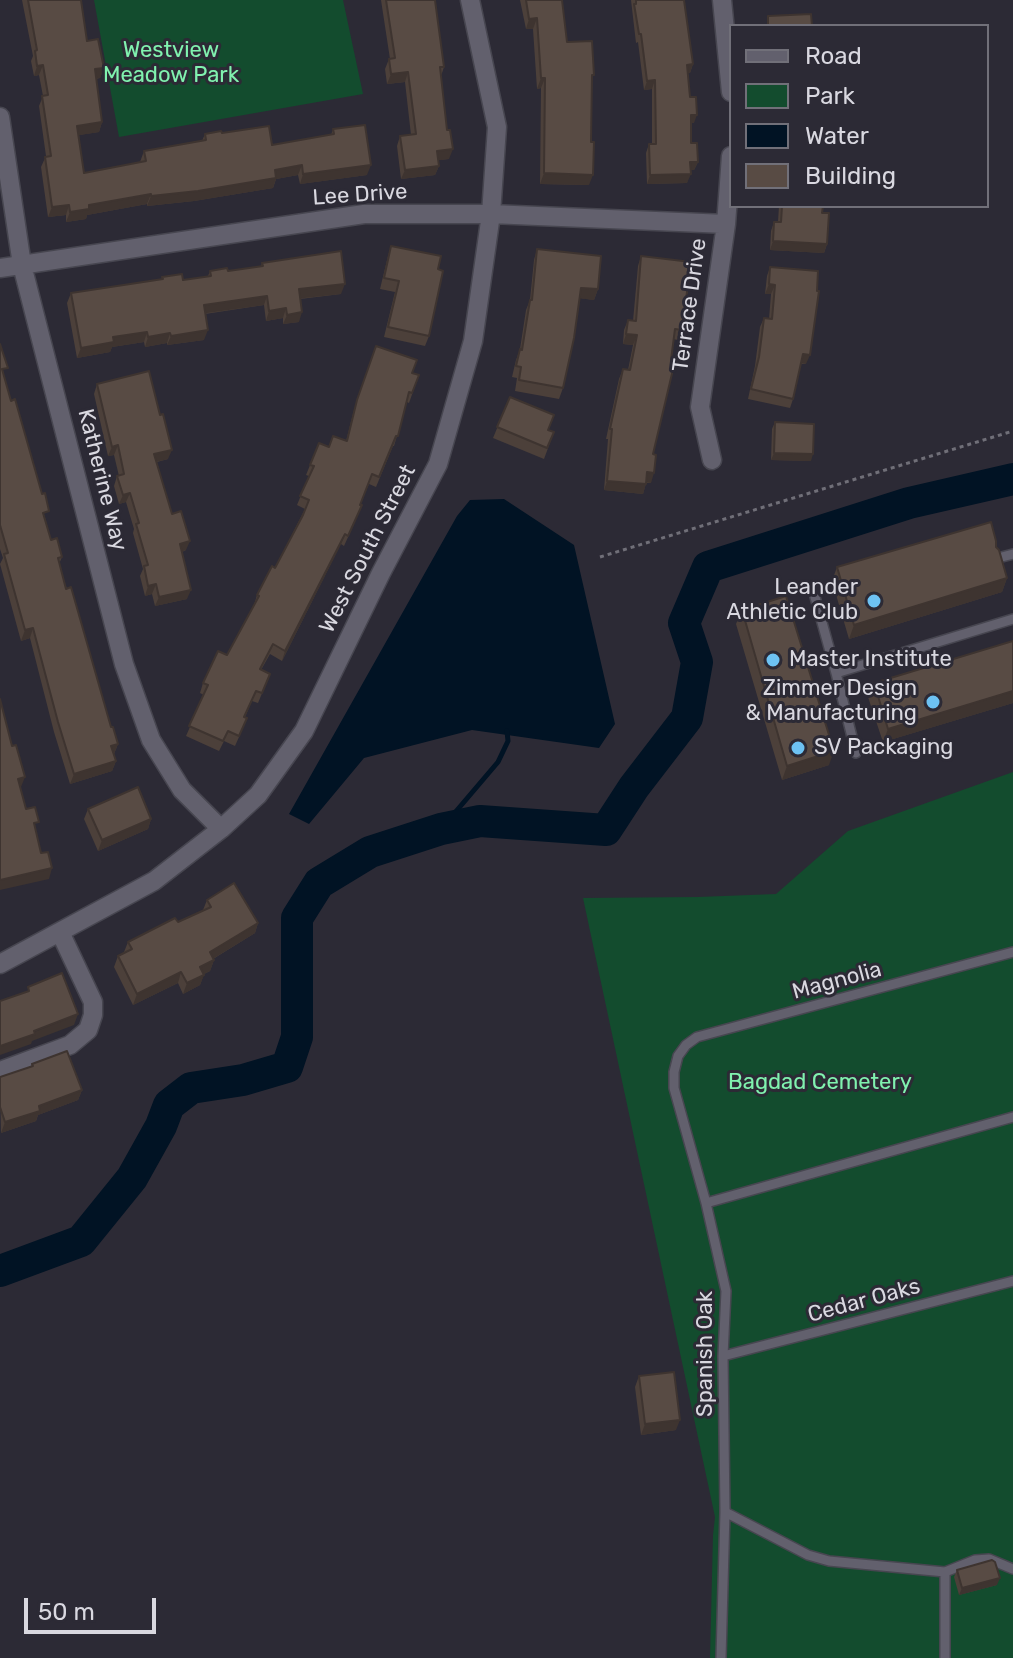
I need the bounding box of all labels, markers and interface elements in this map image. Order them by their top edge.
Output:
legend [729,24,989,208]
park label: Westview Meadow Park [103,38,239,90]
text: Road [805,42,862,70]
text: Park [805,82,855,110]
text: Water [805,122,869,150]
text: Building [805,162,896,190]
street label: Lee Drive [312,179,408,211]
street label: Terrace Drive [668,237,712,373]
street label: Katherine Way [72,406,132,554]
street label: West South Street [314,460,422,638]
place label: Leander Athletic Club [726,575,858,626]
marker: Leander Athletic Club [865,592,883,610]
place label: Master Institute [789,647,952,673]
marker: Master Institute [764,651,782,669]
place label: Zimmer Design & Manufacturing [746,676,917,728]
marker: Zimmer Design & Manufacturing [924,693,942,711]
place label: SV Packaging [814,735,953,761]
marker: SV Packaging [789,739,807,757]
street label: Magnolia [789,956,885,1006]
park label: Bagdad Cemetery [728,1070,912,1096]
street label: Cedar Oaks [805,1273,923,1329]
street label: Spanish Oak [693,1291,719,1417]
scale bar [28,1582,160,1632]
text: 50 m [38,1598,95,1626]

